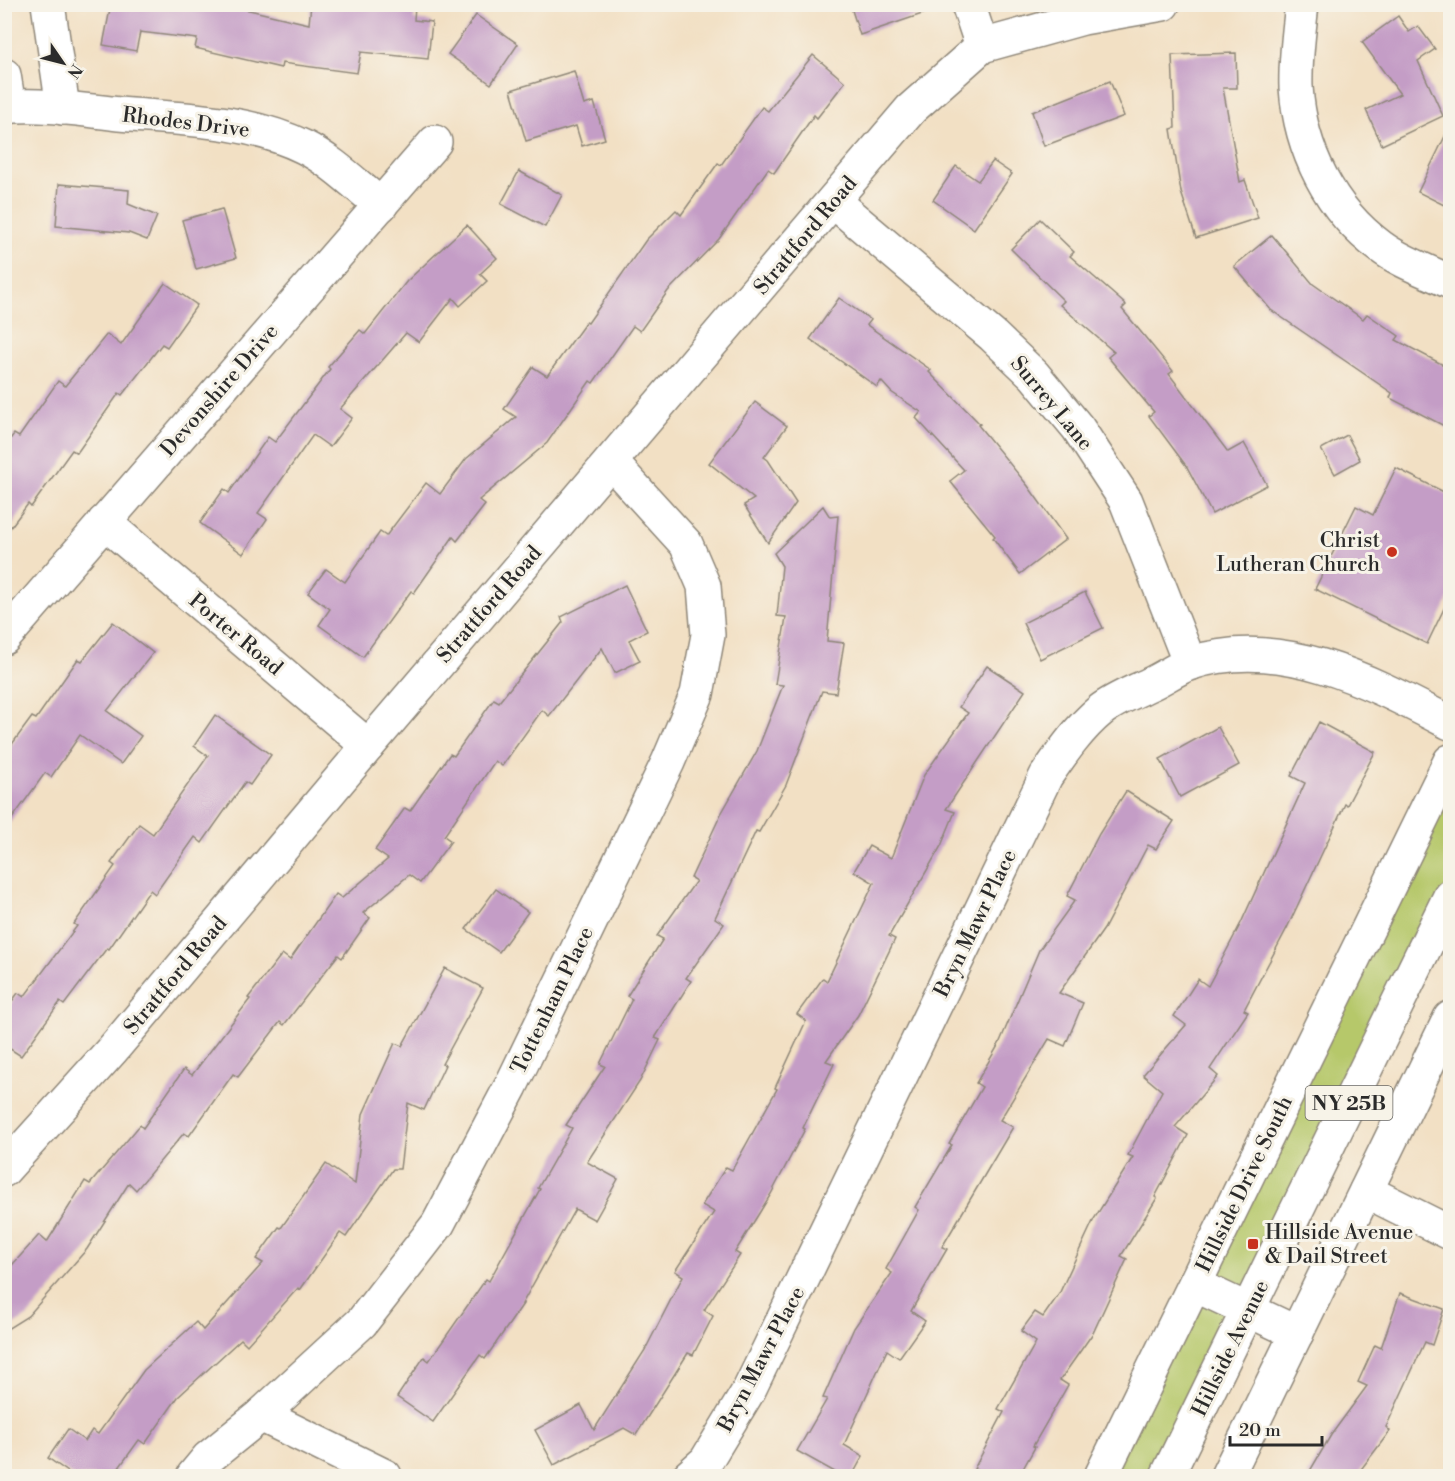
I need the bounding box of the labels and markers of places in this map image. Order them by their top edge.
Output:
place label: Christ Lutheran Church [1216,528,1381,578]
marker: Christ Lutheran Church [1385,545,1399,559]
place label: Hillside Avenue & Dail Street [1265,1220,1413,1270]
marker: Hillside Avenue & Dail Street [1246,1237,1260,1251]

